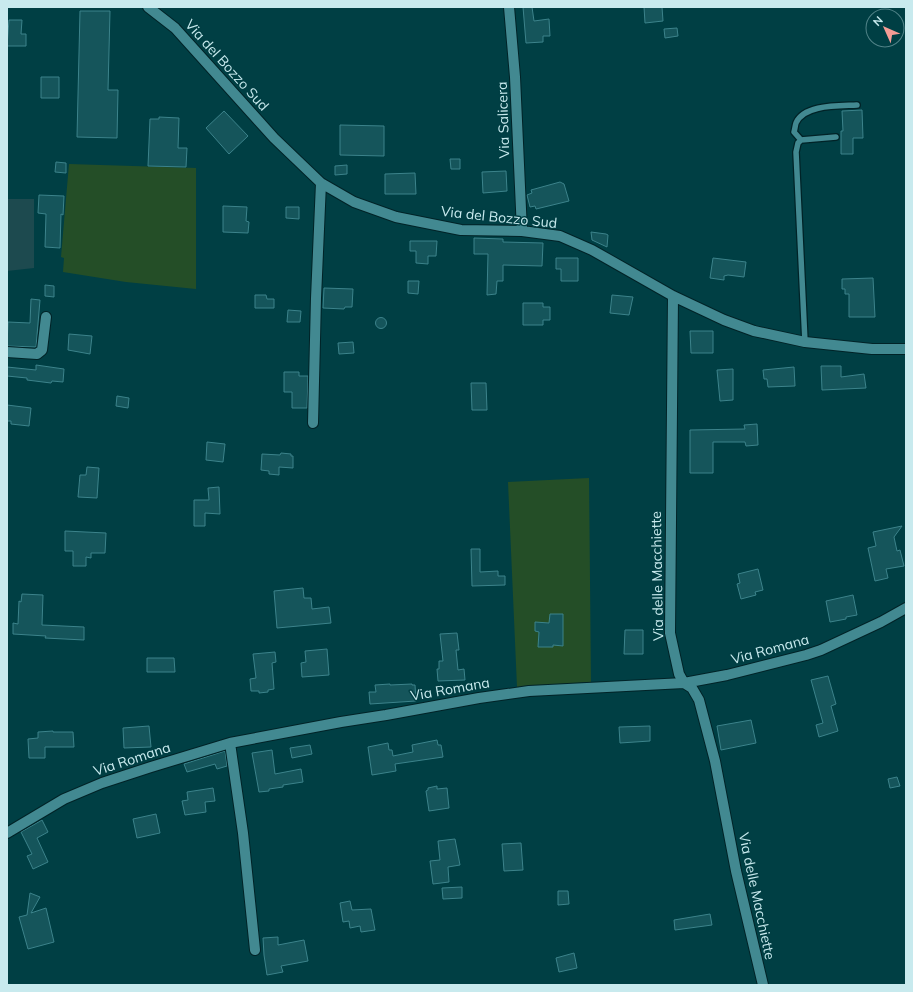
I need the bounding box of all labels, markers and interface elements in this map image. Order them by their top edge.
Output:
north arrow [865,8,905,48]
text: N [870,13,886,29]
street label: Via del Bozzo Sud [181,16,273,114]
street label: Via Salicera [493,81,513,159]
street label: Via del Bozzo Sud [440,202,558,232]
street label: Via delle Macchiette [647,511,667,641]
street label: Via Romana [729,630,811,668]
street label: Via Romana [409,673,491,705]
street label: Via Romana [91,738,173,780]
street label: Via delle Macchiette [735,831,779,961]

